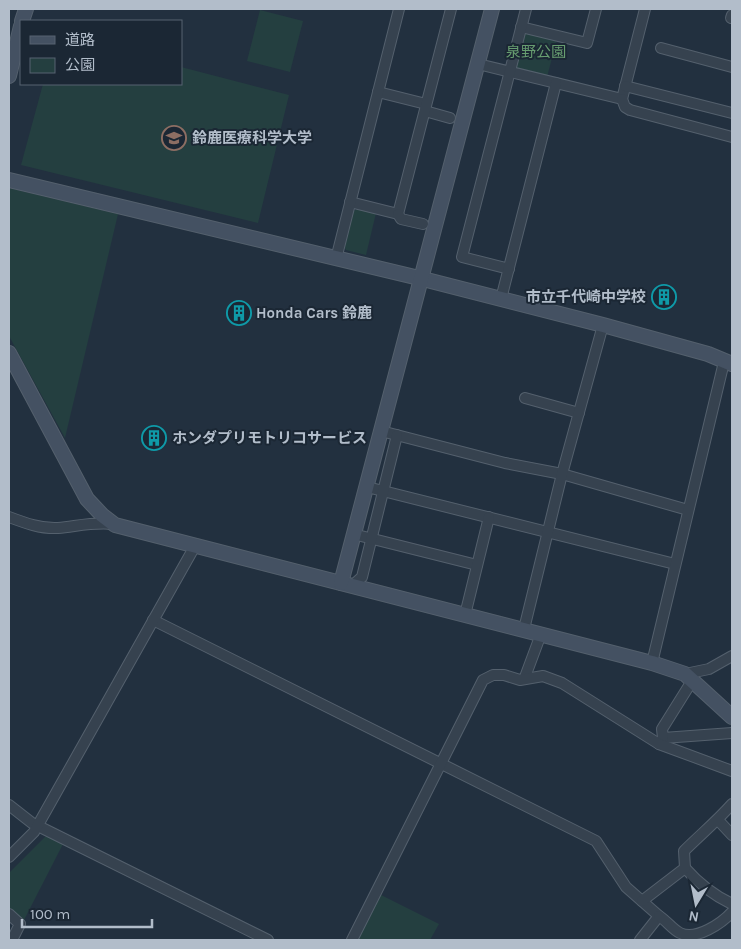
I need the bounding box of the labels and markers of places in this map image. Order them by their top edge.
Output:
school or university icon: 鈴鹿医療科学大学 [161,125,187,151]
place label: 鈴鹿医療科学大学 [192,129,312,147]
building icon: 市立千代崎中学校 [651,284,677,310]
place label: 市立千代崎中学校 [526,288,646,306]
building icon: Honda Cars 鈴鹿 [226,300,252,326]
place label: Honda Cars 鈴鹿 [256,304,372,322]
building icon: ホンダプリモトリコサービス [141,425,167,451]
place label: ホンダプリモトリコサービス [172,429,367,447]

